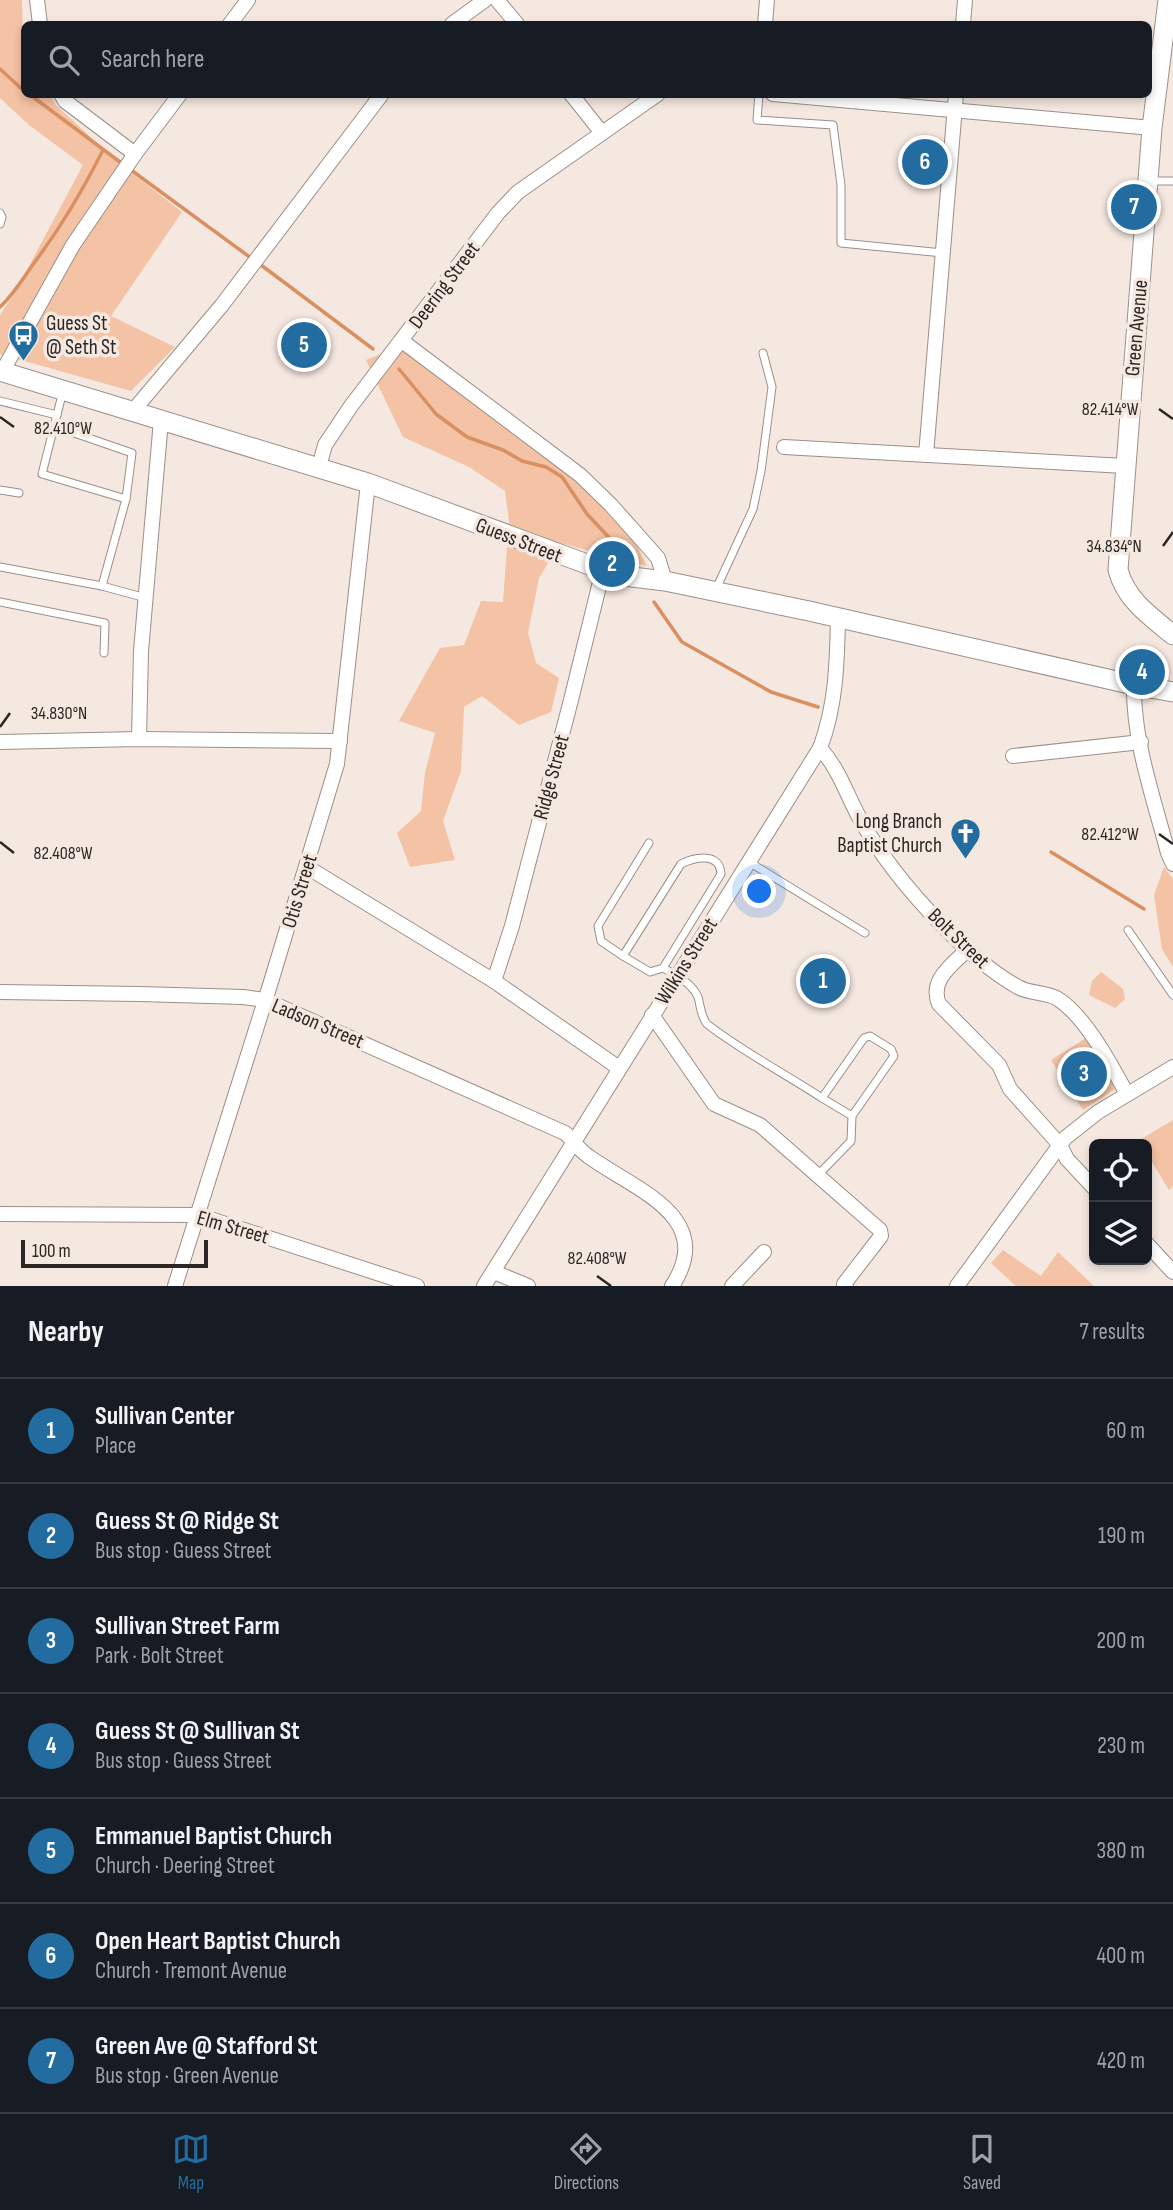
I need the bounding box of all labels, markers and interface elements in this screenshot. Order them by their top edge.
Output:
search box [21,21,1152,98]
icon: search [45,41,83,79]
text: Search here [101,44,204,75]
pin: 6 [902,136,948,188]
pin: 7 [1111,181,1157,233]
street label: Deering Street [404,237,485,334]
street label: Green Avenue [1120,279,1153,377]
place label: Guess St @ Seth St [46,311,117,360]
bus stop icon: Guess St @ Seth St [6,318,40,362]
pin: 5 [281,319,327,371]
text: 82.414°W [1082,399,1139,420]
text: 82.410°W [34,418,92,439]
street label: Guess Street [472,513,565,568]
text: 34.834°N [1086,536,1142,557]
pin: 2 [589,538,635,590]
pin: 4 [1119,646,1165,698]
text: 34.830°N [31,703,87,724]
street label: Ridge Street [528,732,575,822]
place label: Long Branch Baptist Church [837,809,942,858]
church icon: Long Branch Baptist Church [948,816,982,860]
text: 82.412°W [1081,824,1139,845]
text: 82.408°W [33,843,93,864]
street label: Otis Street [276,851,323,931]
your location [742,874,776,908]
street label: Bolt Street [923,903,995,974]
street label: Wilkins Street [650,913,723,1009]
pin: 1 [800,955,846,1007]
street label: Ladson Street [268,993,368,1054]
pin: 3 [1061,1048,1107,1100]
map controls [1089,1139,1152,1265]
button: locate [1089,1139,1152,1202]
button: layers [1089,1202,1152,1265]
street label: Elm Street [194,1205,272,1250]
scale bar [21,1237,208,1269]
text: 100 m [32,1240,71,1263]
text: 82.408°W [567,1248,627,1269]
text: Nearby [28,1314,104,1350]
text: 7 results [1079,1318,1145,1346]
text: Sullivan Center [95,1401,235,1432]
text: 1 [46,1417,56,1445]
text: 60 m [1106,1417,1145,1445]
text: Place [95,1432,136,1460]
text: Guess St @ Ridge St [95,1506,279,1537]
text: 2 [46,1522,56,1550]
text: 190 m [1098,1522,1145,1550]
text: Bus stop · Guess Street [95,1537,272,1565]
text: Sullivan Street Farm [95,1611,280,1642]
text: 3 [46,1627,56,1655]
text: 200 m [1097,1627,1145,1655]
text: Park · Bolt Street [95,1642,224,1670]
text: Guess St @ Sullivan St [95,1716,300,1747]
text: 4 [46,1732,56,1760]
text: 230 m [1097,1732,1145,1760]
text: Bus stop · Guess Street [95,1747,272,1775]
text: Emmanuel Baptist Church [95,1821,332,1852]
text: 5 [46,1837,56,1865]
text: 380 m [1097,1837,1145,1865]
text: Church · Deering Street [95,1852,275,1880]
text: Open Heart Baptist Church [95,1926,341,1957]
text: 6 [46,1942,56,1970]
text: 400 m [1096,1942,1145,1970]
text: Church · Tremont Avenue [95,1957,287,1985]
text: Green Ave @ Stafford St [95,2031,318,2062]
text: 7 [46,2047,56,2075]
text: 420 m [1097,2047,1145,2075]
text: Bus stop · Green Avenue [95,2062,279,2090]
tab: Map [172,2130,210,2195]
tab: Directions [554,2130,619,2195]
tab: Saved [963,2130,1001,2195]

